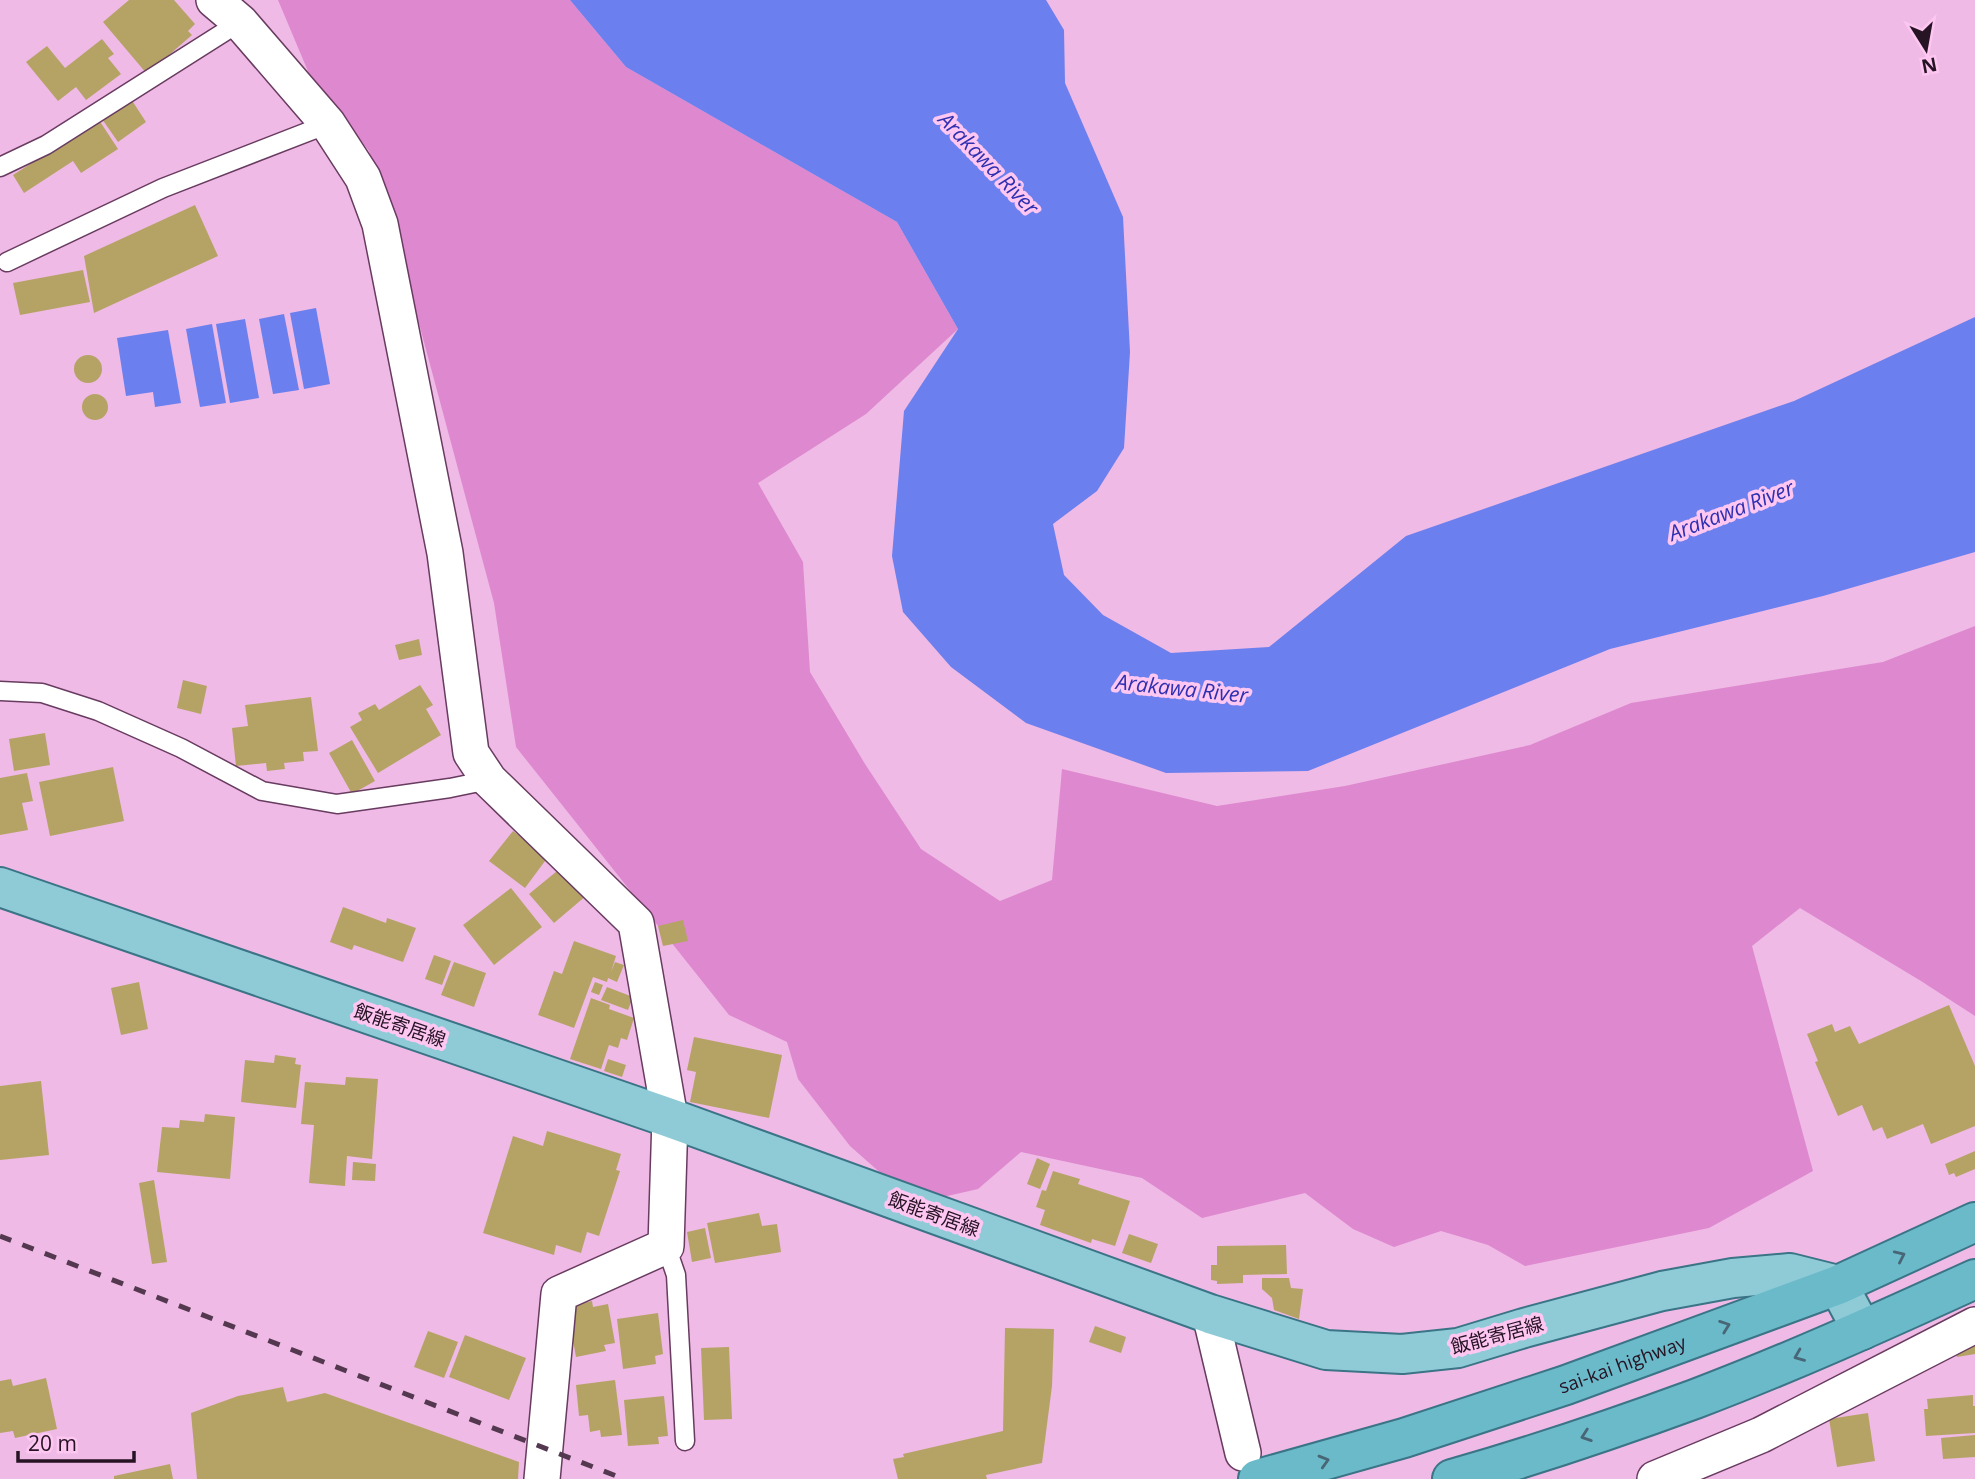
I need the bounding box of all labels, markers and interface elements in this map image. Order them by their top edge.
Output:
north arrow [1891,14,1961,84]
text: N [1919,51,1939,80]
water label: Arakawa River [932,104,1045,221]
water label: Arakawa River [1662,473,1798,547]
water label: Arakawa River [1113,667,1250,709]
street label: 飯能寄居線 [351,997,449,1053]
street label: 飯能寄居線 [885,1186,983,1242]
one-way arrow [1893,1250,1905,1264]
street label: 飯能寄居線 [1448,1310,1546,1360]
one-way arrow [1719,1321,1731,1335]
street label: sai-kai highway [1555,1329,1690,1400]
one-way arrow [1794,1348,1806,1362]
scale bar [18,1420,133,1464]
one-way arrow [1580,1428,1593,1442]
text: 20 m [28,1429,77,1457]
one-way arrow [1318,1454,1330,1469]

